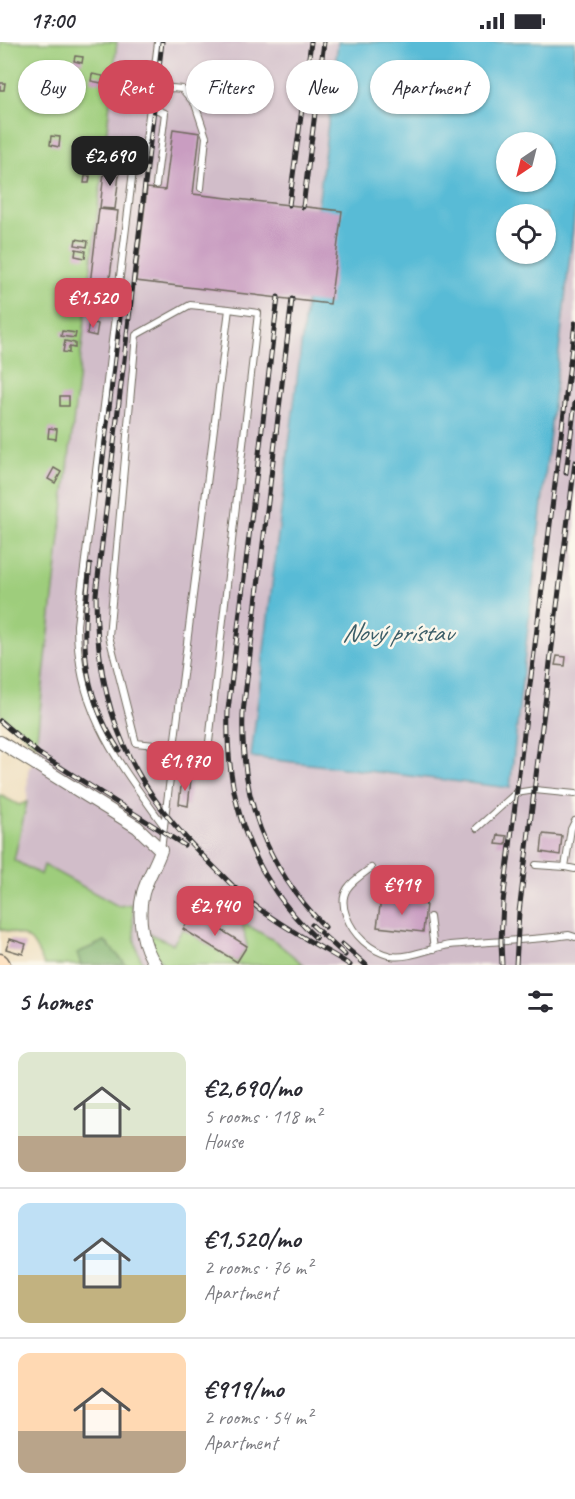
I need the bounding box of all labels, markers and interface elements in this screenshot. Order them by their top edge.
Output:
text: 17:00 [30,7,74,35]
chip: Buy [18,60,86,114]
chip: Rent [98,60,174,114]
chip: Filters [186,60,274,114]
chip: New [286,60,358,114]
chip: Apartment [370,60,490,114]
north arrow [496,132,556,192]
map controls [496,132,556,264]
pin: €2,690 [61,136,159,187]
text: €2,690 [85,143,135,168]
button: locate [496,204,556,264]
pin: €1,520 [44,278,142,329]
text: €1,520 [69,285,117,310]
water label: Nový prístav [342,616,456,649]
pin: €1,970 [136,741,234,792]
text: €1,970 [161,748,209,773]
pin: €919 [366,865,438,916]
text: €919 [384,872,420,897]
pin: €2,940 [166,886,264,937]
text: €2,940 [191,893,239,918]
text: 5 homes [18,985,91,1018]
icon: filters [524,985,557,1018]
text: €2,690/mo [204,1071,301,1104]
icon: home [66,1076,138,1148]
text: 5 rooms · 118 m² [204,1104,321,1129]
text: House [204,1129,243,1154]
text: €1,520/mo [204,1222,301,1255]
icon: home [66,1227,138,1299]
text: 2 rooms · 76 m² [204,1255,312,1280]
text: Apartment [204,1280,277,1305]
text: €919/mo [204,1372,283,1405]
icon: home [66,1377,138,1449]
text: 2 rooms · 54 m² [204,1405,312,1430]
text: Apartment [204,1430,277,1455]

